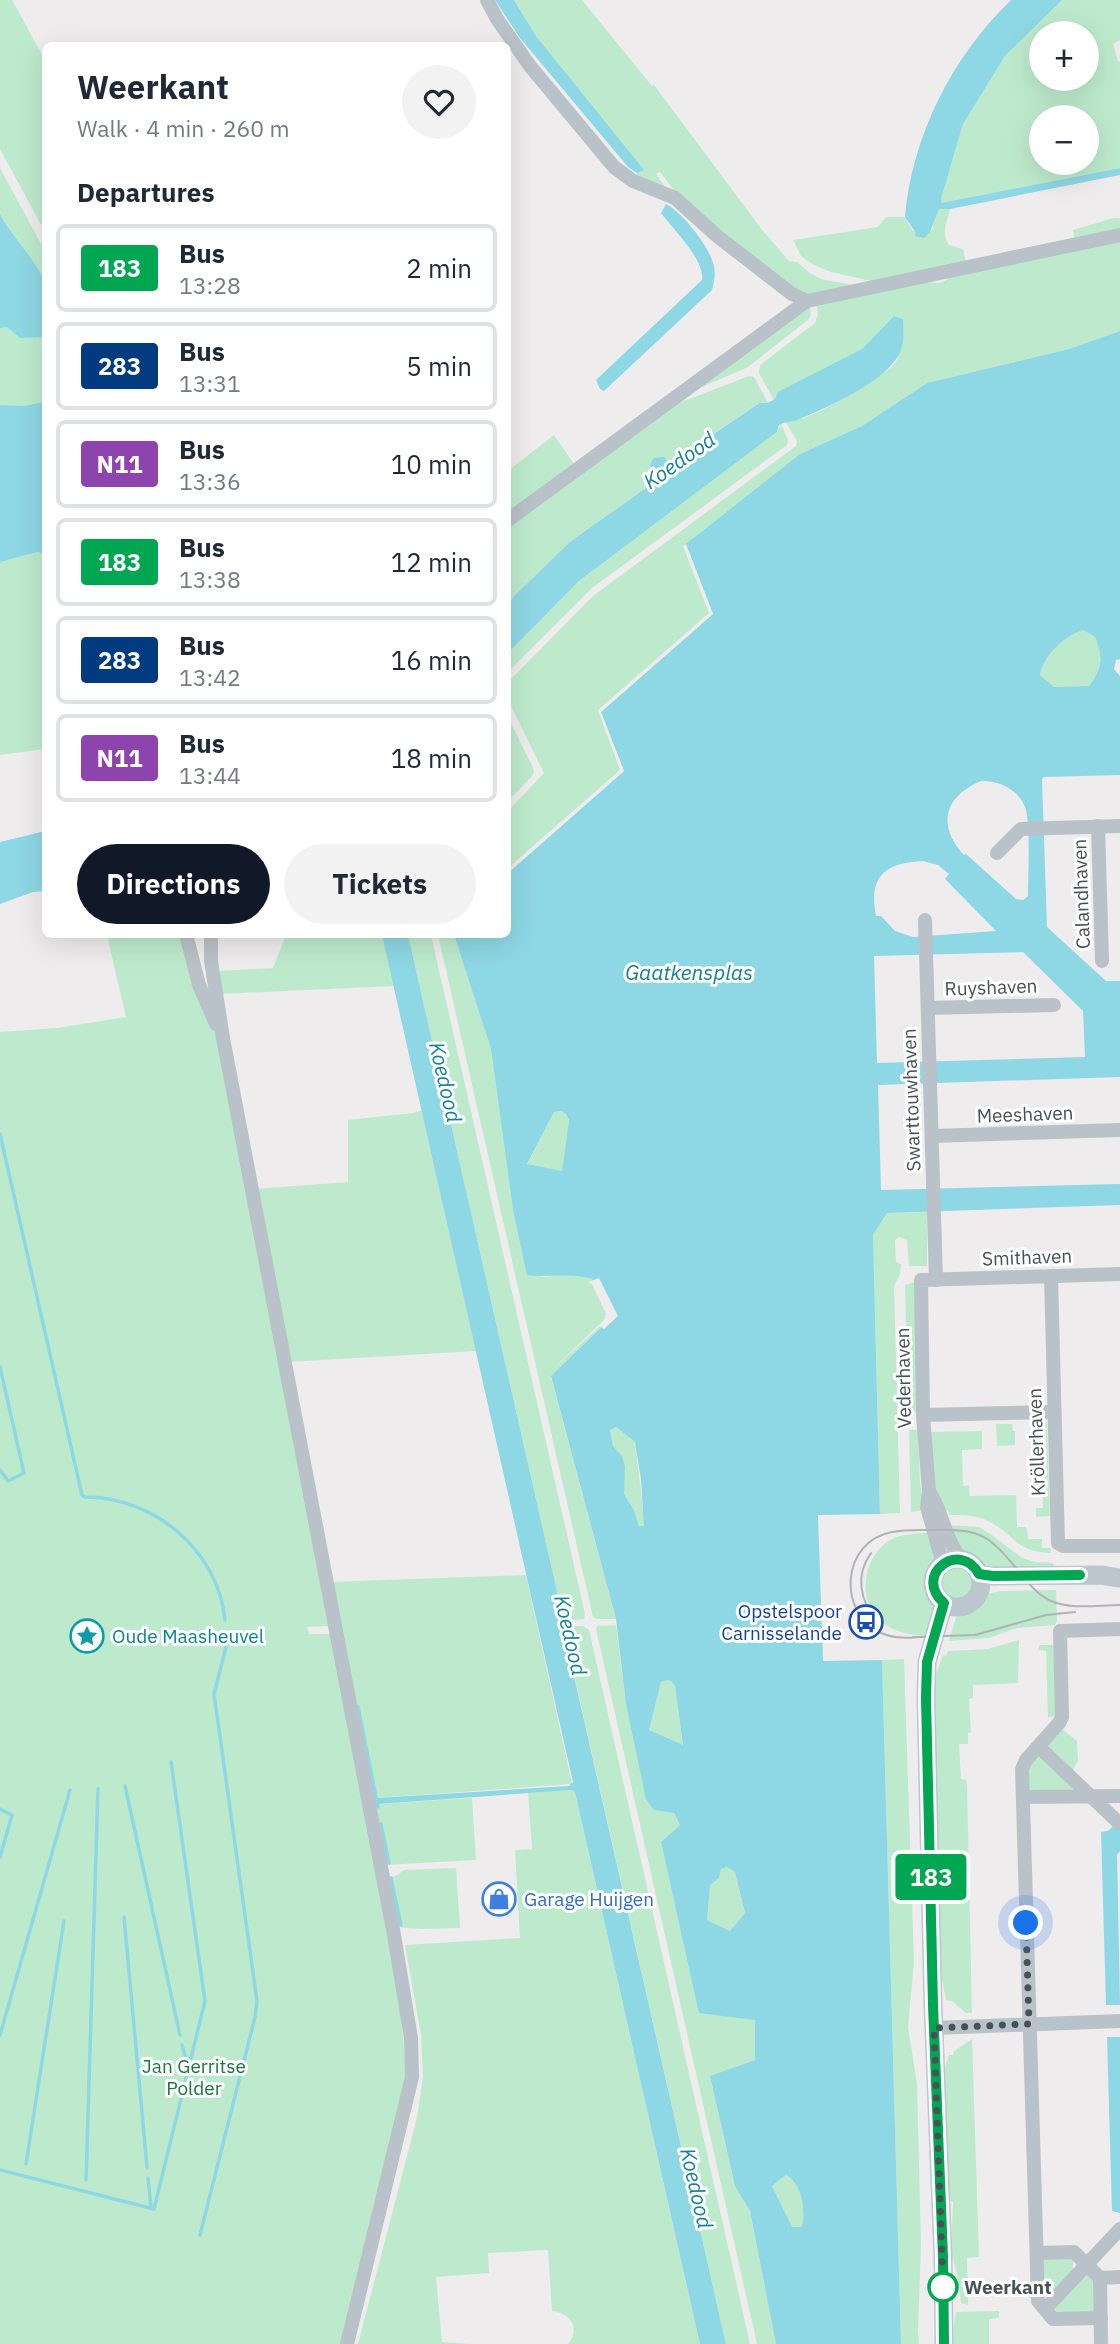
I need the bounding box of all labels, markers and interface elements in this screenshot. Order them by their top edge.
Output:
map controls [1029,21,1099,175]
button: + [1029,21,1099,91]
text: Weerkant [77,65,229,108]
button: heart [402,65,476,139]
button: − [1029,105,1099,175]
text: Walk · 4 min · 260 m [77,113,290,143]
text: Departures [77,175,215,209]
text: Bus [179,236,225,270]
text: 2 min [406,251,472,285]
text: 183 [98,252,141,284]
text: 13:28 [179,270,241,300]
text: Bus [179,334,225,368]
text: 5 min [406,349,472,383]
text: 283 [98,350,141,382]
text: 13:31 [179,368,241,398]
water label: Koedood [637,425,721,495]
text: Bus [179,432,225,466]
text: 10 min [391,447,472,481]
text: N11 [96,448,143,480]
text: 13:36 [179,466,241,496]
text: Bus [179,530,225,564]
text: 12 min [391,545,472,579]
text: 183 [98,546,141,578]
text: 13:38 [179,564,241,594]
text: Bus [179,628,225,662]
text: 16 min [391,643,472,677]
text: 283 [98,644,141,676]
text: 13:42 [179,662,241,692]
text: Bus [179,726,225,760]
text: 18 min [391,741,472,775]
text: N11 [96,742,143,774]
text: 13:44 [179,760,241,790]
street label: Calandhaven [1067,838,1095,950]
button: Directions [77,844,270,924]
button: Tickets [284,844,476,924]
water label: Gaatkensplas [625,958,753,986]
street label: Ruyshaven [944,973,1038,1001]
street label: Swarttouwhaven [897,1028,925,1172]
water label: Koedood [423,1039,469,1126]
street label: Meeshaven [976,1100,1074,1128]
street label: Smithaven [981,1243,1073,1271]
street label: Vederhaven [890,1327,916,1429]
street label: Kröllerhaven [1022,1387,1050,1497]
water label: Koedood [548,1592,594,1679]
place label: Opstelspoor Carnisselande [721,1599,842,1645]
bus stop icon: Opstelspoor Carnisselande [847,1603,885,1641]
place icon: Oude Maasheuvel [68,1617,106,1655]
place label: Oude Maasheuvel [112,1624,264,1648]
line badge: 183 [891,1854,971,1900]
text: 183 [909,1861,953,1893]
shop icon: Garage Huijgen [480,1880,518,1918]
place label: Garage Huijgen [524,1887,654,1911]
your location [1008,1905,1043,1940]
park label: Jan Gerritse Polder [142,2054,246,2100]
water label: Koedood [674,2145,720,2232]
marker: Weerkant [928,2272,958,2302]
place label: Weerkant [964,2275,1051,2299]

